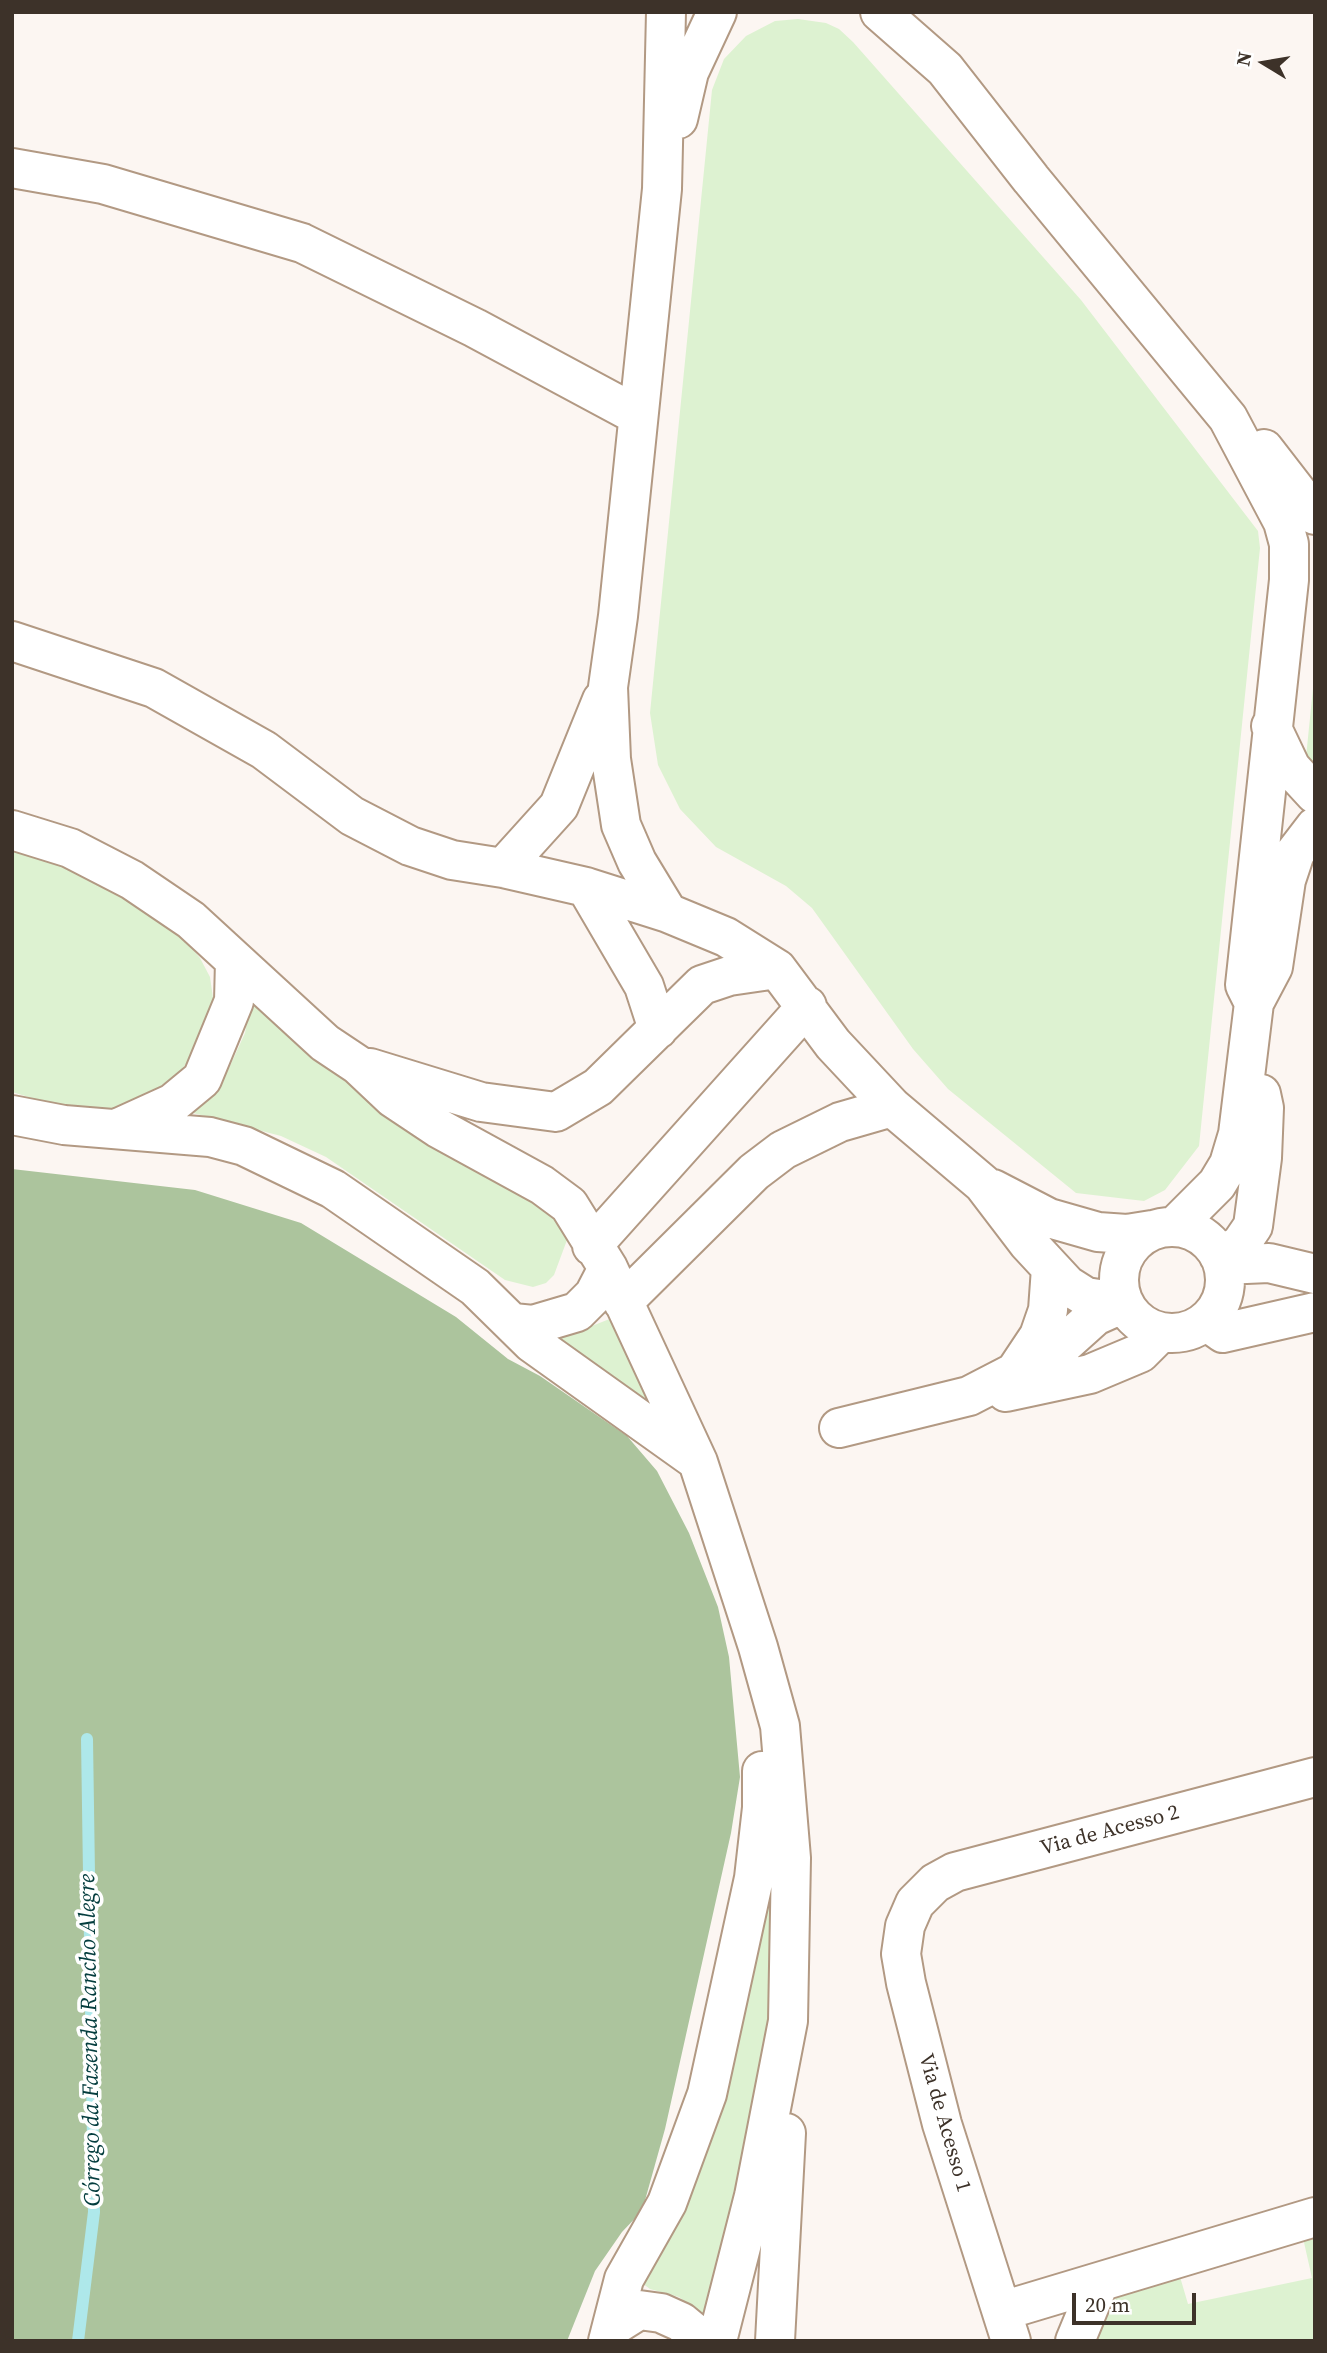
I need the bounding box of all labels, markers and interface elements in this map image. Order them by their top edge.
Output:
north arrow [1229,28,1299,98]
text: N [1229,50,1257,68]
street label: Via de Acesso 2 [1038,1800,1182,1862]
water label: Córrego da Fazenda Rancho Alegre [74,1873,108,2207]
street label: Via de Acesso 1 [912,2051,976,2195]
scale bar [1075,2280,1199,2324]
text: 20 m [1085,2290,1130,2319]

